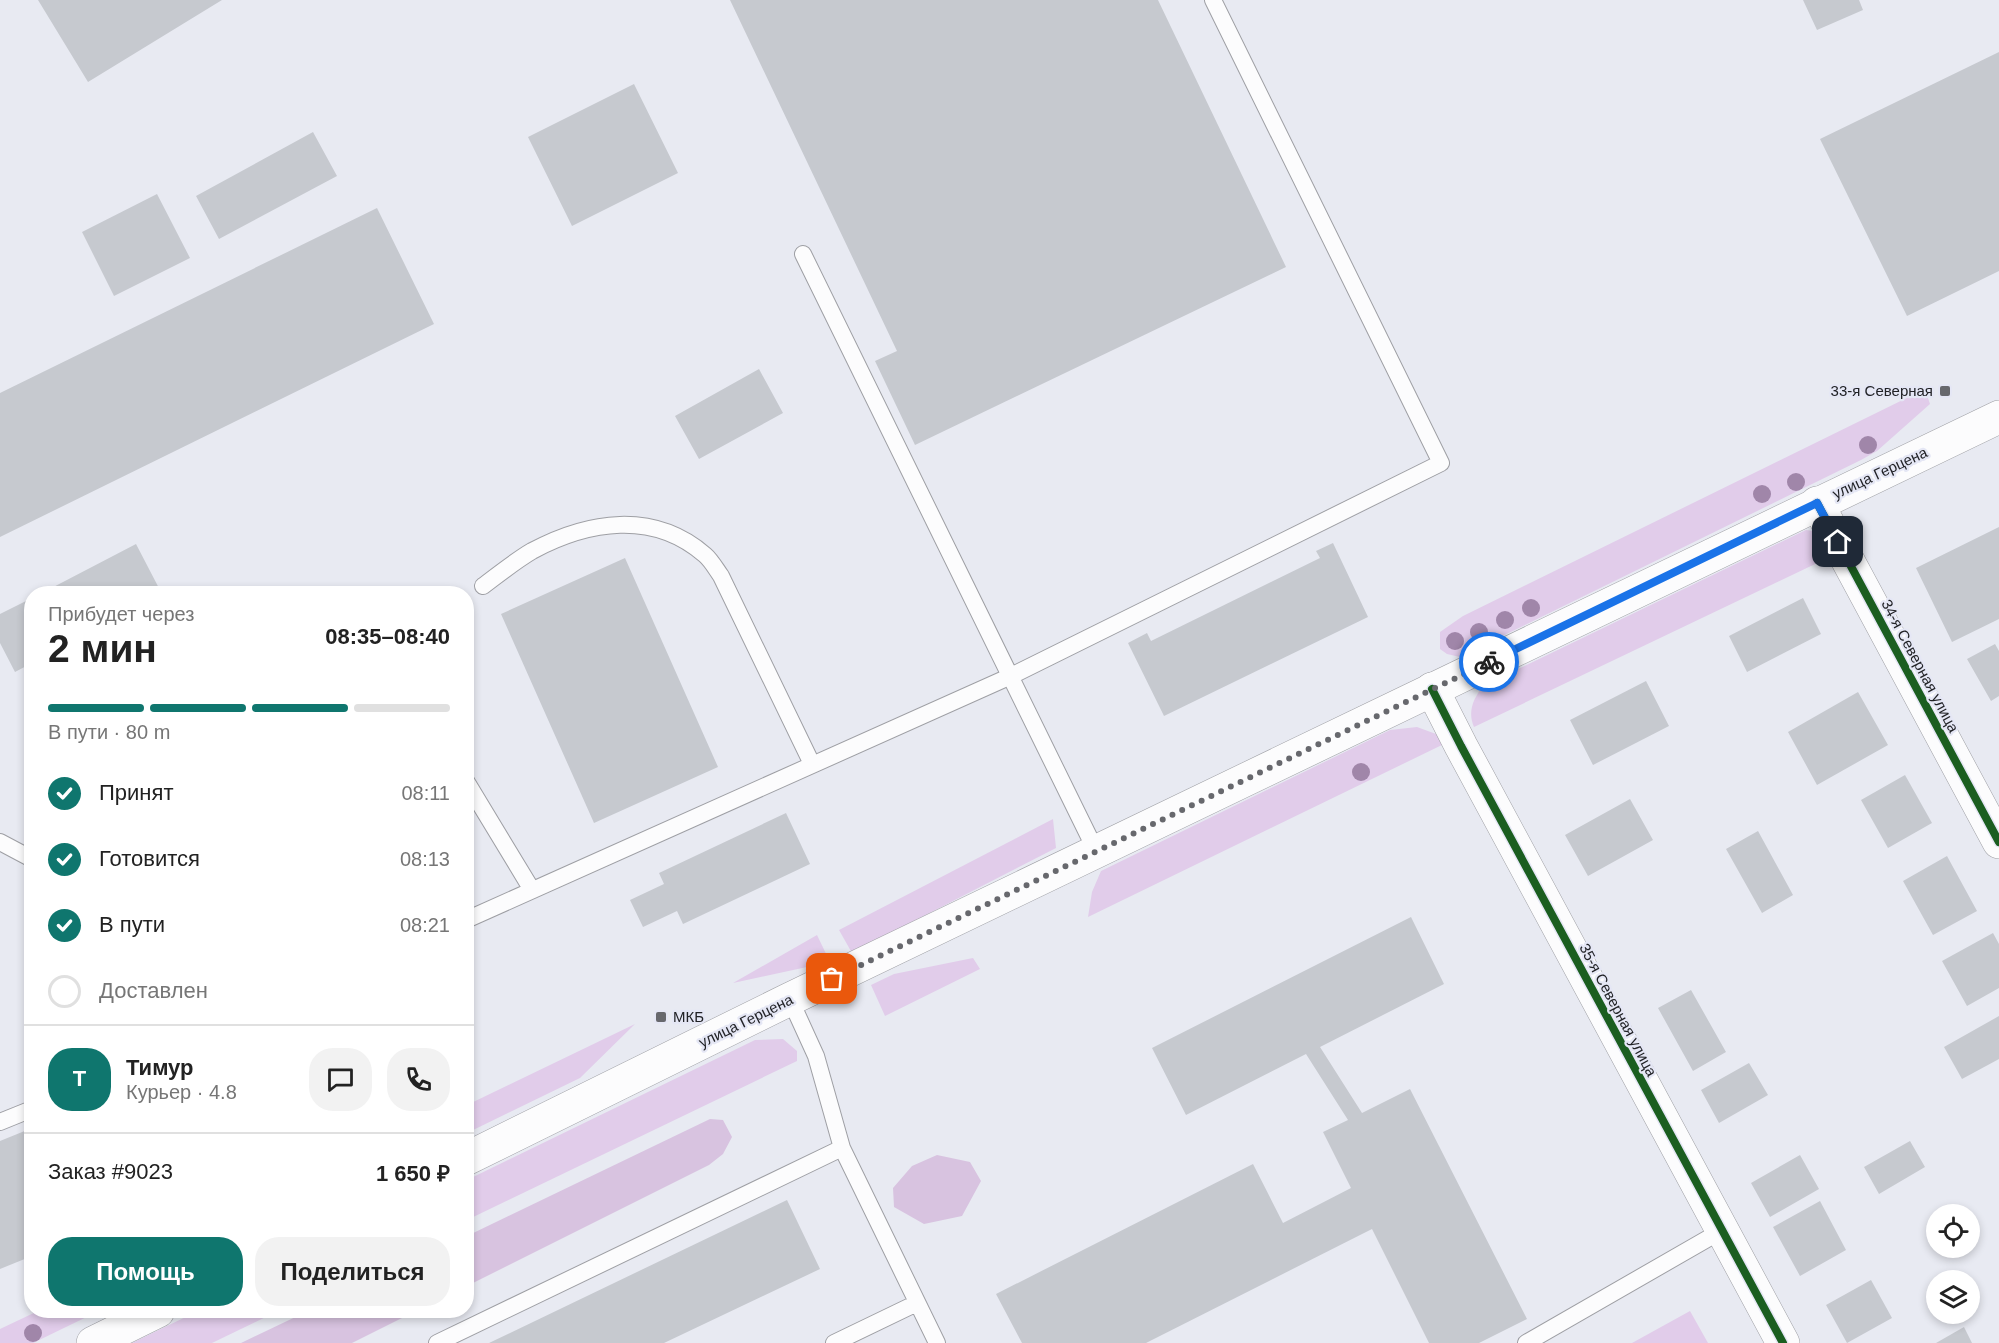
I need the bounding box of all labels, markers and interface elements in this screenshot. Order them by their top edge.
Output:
place label: 33-я Северная [1831,382,1933,399]
marker: 33-я Северная [1938,384,1952,398]
street label: улица Герцена [1830,443,1930,502]
pin [1812,516,1863,567]
icon: home [1821,525,1854,558]
street label: 34-я Северная улица [1878,597,1963,736]
text: Прибудет через [48,603,194,625]
text: 08:35–08:40 [325,624,450,649]
text: 2 мин [48,627,157,670]
courier [1459,632,1519,692]
icon: bike [1473,646,1506,679]
text: В пути · 80 m [48,721,170,743]
icon: check [48,777,81,810]
text: Принят [99,780,173,805]
text: 08:11 [401,782,450,804]
icon: check [48,843,81,876]
text: Готовится [99,846,200,871]
text: 08:13 [400,848,450,870]
icon: check [48,909,81,942]
text: В пути [99,912,165,937]
text: 08:21 [400,914,450,936]
street label: 35-я Северная улица [1576,941,1661,1080]
pin [806,953,857,1004]
icon: bag [815,962,848,995]
text: Доставлен [99,978,208,1003]
street label: улица Герцена [696,990,796,1051]
place label: МКБ [673,1008,704,1025]
marker: МКБ [654,1010,668,1024]
button: chat [309,1048,372,1111]
button: phone [387,1048,450,1111]
text: Тимур [126,1055,194,1080]
text: Т [73,1066,86,1091]
text: Курьер · 4.8 [126,1081,237,1103]
text: Заказ #9023 [48,1159,173,1184]
text: 1 650 ₽ [376,1161,450,1186]
map controls [1926,1204,1980,1324]
button: locate [1926,1204,1980,1258]
button: Помощь [48,1237,243,1306]
button: Поделиться [255,1237,450,1306]
button: layers [1926,1270,1980,1324]

